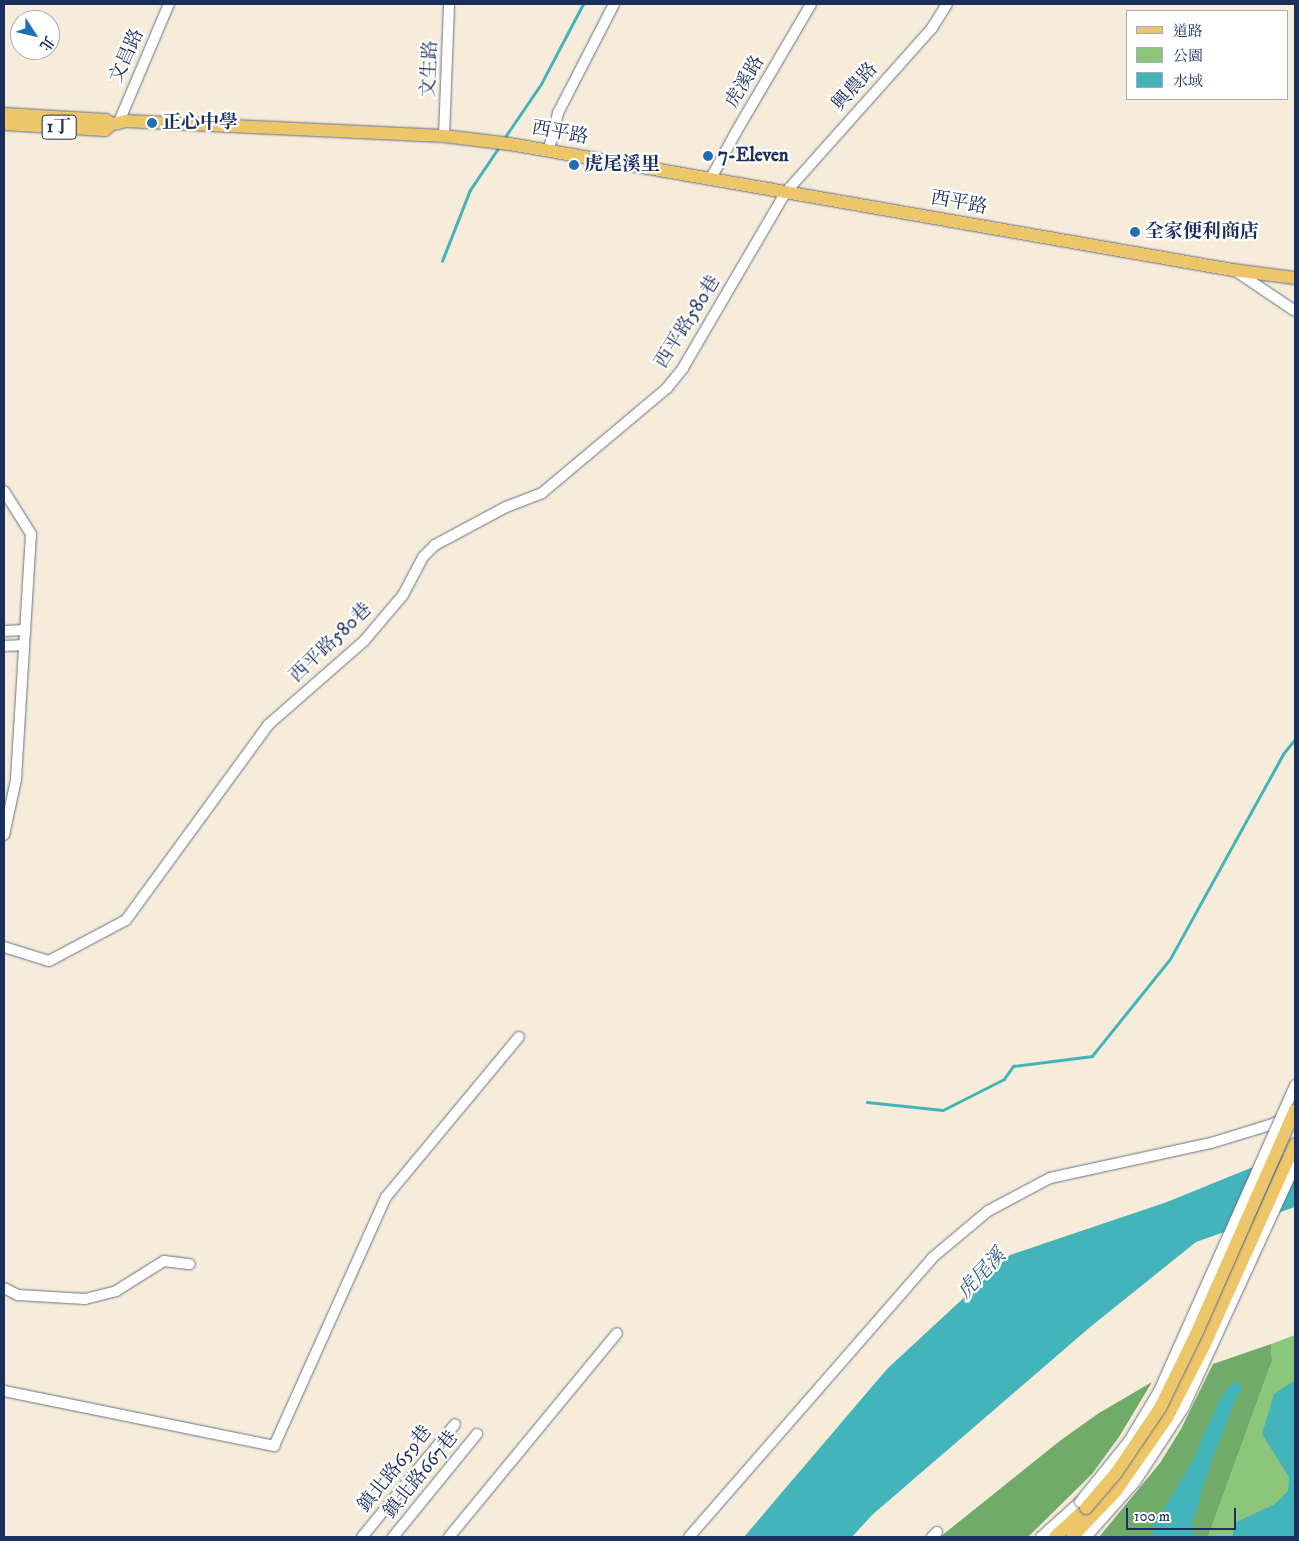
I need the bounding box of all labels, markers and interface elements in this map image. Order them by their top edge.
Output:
north arrow [10,10,60,60]
legend [1126,10,1289,100]
text: 道路 [1173,22,1203,41]
street label: 文昌路 [105,25,149,87]
text: 北 [35,32,58,54]
street label: 文生路 [417,40,443,98]
text: 公園 [1173,47,1203,66]
street label: 虎溪路 [721,52,769,112]
street label: 興農路 [827,58,883,116]
text: 水域 [1173,72,1203,91]
road number: 1丁 [42,111,76,142]
place label: 正心中學 [162,112,238,134]
marker: 正心中學 [146,117,158,129]
street label: 西平路 [530,117,590,149]
place label: 7-Eleven [718,145,789,167]
marker: 7-Eleven [702,150,714,162]
place label: 虎尾溪里 [584,154,660,176]
marker: 虎尾溪里 [568,159,580,171]
street label: 西平路 [929,187,989,219]
place label: 全家便利商店 [1145,221,1259,243]
marker: 全家便利商店 [1129,226,1141,238]
street label: 西平路580巷 [650,271,726,373]
street label: 西平路580巷 [285,598,377,688]
water label: 虎尾溪 [953,1244,1011,1304]
street label: 鎮北路659巷 [353,1421,437,1517]
street label: 鎮北路667巷 [379,1427,463,1523]
scale bar [1129,1498,1239,1530]
text: 100 m [1134,1507,1170,1526]

